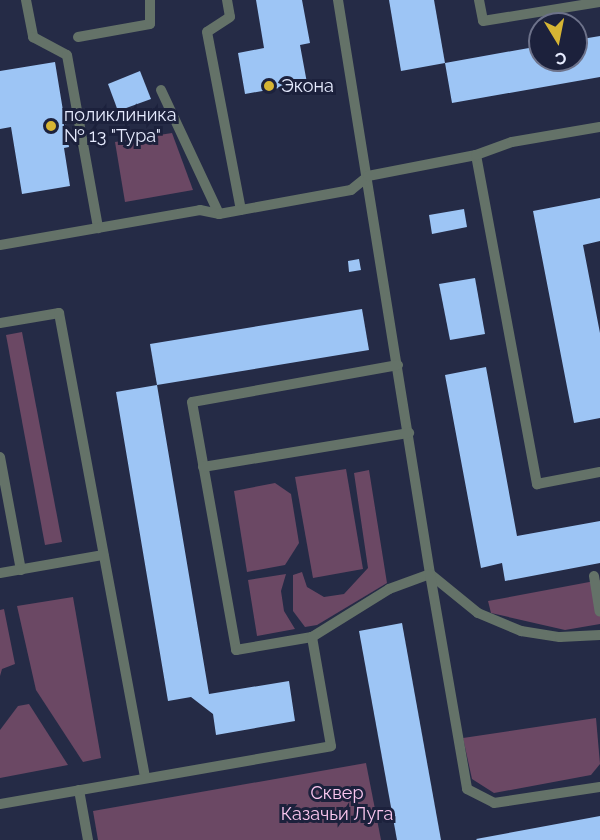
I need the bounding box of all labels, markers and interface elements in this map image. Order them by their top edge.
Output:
north arrow [528,12,588,72]
text: С [554,48,568,69]
place label: Экона [281,75,334,97]
marker: Экона [262,79,276,93]
place label: поликлиника № 13 "Тура" [64,105,176,148]
marker: поликлиника № 13 "Тура" [42,117,60,135]
park label: Сквер Казачьи Луга [281,783,393,826]

